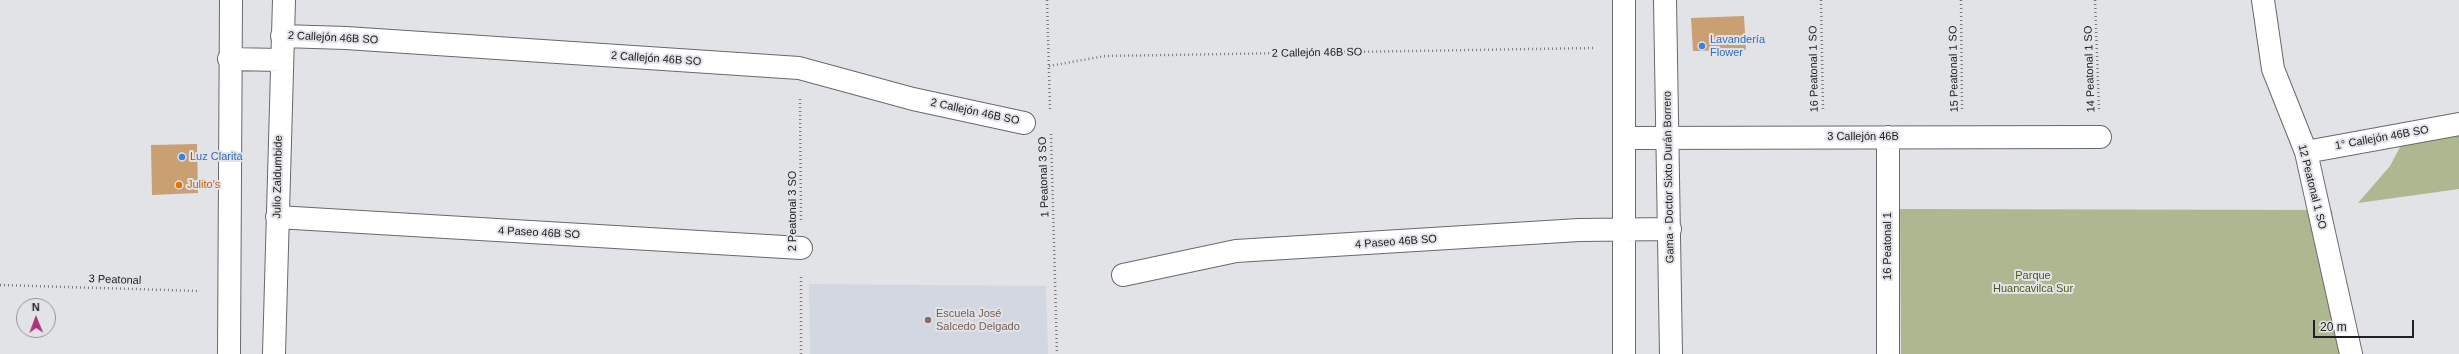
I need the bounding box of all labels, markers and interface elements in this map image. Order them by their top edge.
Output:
street label: 16 Peatonal 1 SO [1807,25,1821,113]
street label: 15 Peatonal 1 SO [1947,25,1961,113]
street label: 14 Peatonal 1 SO [2082,25,2098,113]
street label: 2 Callejón 46B SO [287,29,379,47]
place label: Lavandería Flower [1710,33,1765,59]
marker: Lavandería Flower [1697,41,1707,51]
street label: 2 Callejón 46B SO [1272,46,1362,60]
street label: 2 Callejón 46B SO [610,49,702,69]
street label: Gama - Doctor Sixto Durán Borrero [1661,91,1677,263]
street label: 2 Callejón 46B SO [929,96,1021,128]
street label: 1° Callejón 46B SO [2334,123,2430,153]
street label: 3 Callejón 46B [1827,130,1899,144]
street label: Julio Zaldumbide [271,135,285,219]
street label: 1 Peatonal 3 SO [1036,136,1052,218]
street label: 12 Peatonal 1 SO [2295,143,2329,231]
place label: Luz Clarita [190,150,243,164]
marker: Luz Clarita [177,152,187,162]
street label: 2 Peatonal 3 SO [786,171,800,251]
place label: Julito's [187,178,220,192]
marker: Julito's [174,180,184,190]
street label: 16 Peatonal 1 [1881,212,1895,280]
street label: 4 Paseo 46B SO [498,224,580,242]
street label: 4 Paseo 46B SO [1355,233,1437,251]
park label: Parque Huancavilca Sur [1993,269,2073,295]
street label: 3 Peatonal [88,272,142,288]
north arrow [16,298,56,338]
text: N [32,301,40,313]
place label: Escuela José Salcedo Delgado [936,307,1020,333]
scale bar [2315,312,2416,338]
marker: Escuela José Salcedo Delgado [923,315,933,325]
text: 20 m [2320,320,2347,334]

